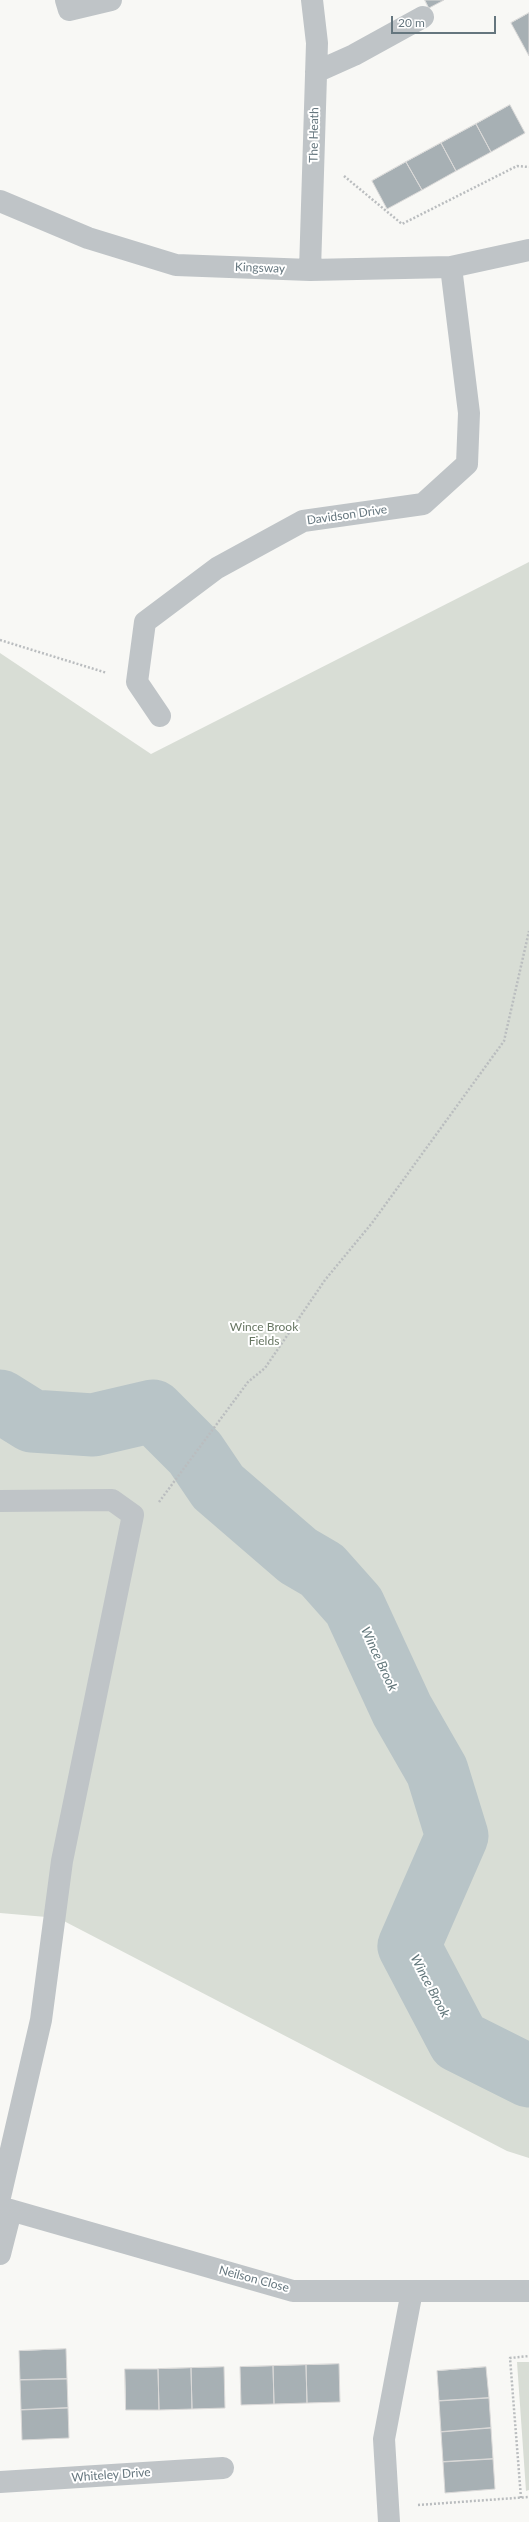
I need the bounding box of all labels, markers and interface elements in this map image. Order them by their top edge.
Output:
scale bar [393,8,498,34]
text: 20 m [398,15,425,30]
street label: The Heath [306,107,322,163]
street label: Kingsway [235,260,285,276]
street label: Davidson Drive [306,502,388,528]
park label: Wince Brook Fields [230,1320,298,1348]
water label: Wince Brook [357,1624,401,1694]
water label: Wince Brook [407,1952,453,2020]
street label: Neilson Close [217,2263,291,2295]
street label: Whiteley Drive [71,2465,151,2485]

